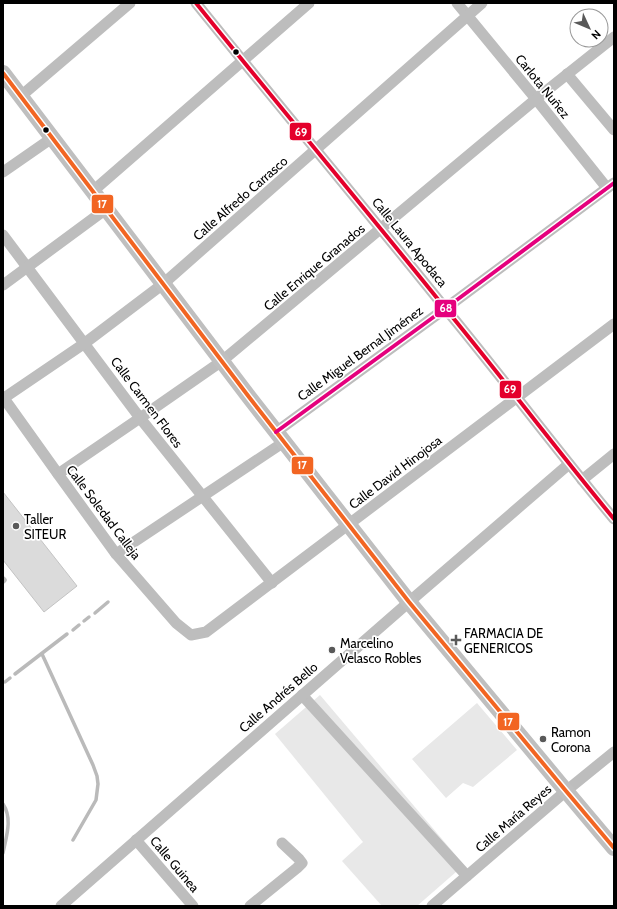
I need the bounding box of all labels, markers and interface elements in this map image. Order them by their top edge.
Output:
north arrow [569,8,609,48]
text: N [588,27,604,43]
unlabelled marker [231,47,241,57]
street label: Carlota Nuñez [512,51,574,121]
line badge: 69 [289,122,312,141]
unlabelled marker [41,125,51,135]
text: 69 [295,125,307,139]
street label: Calle Alfredo Carrasco [189,153,291,243]
line badge: 17 [91,194,114,214]
street label: Calle Laura Apodaca [369,194,452,291]
text: 17 [97,197,107,211]
street label: Calle Enrique Granados [260,220,368,314]
line badge: 68 [434,299,457,318]
text: 68 [440,301,453,315]
street label: Calle Miguel Bernal Jiménez [294,302,426,404]
street label: Calle Carmen Flores [108,353,187,451]
line badge: 69 [499,380,522,399]
text: 69 [504,382,516,396]
street label: Calle David Hinojosa [345,431,446,513]
line badge: 17 [291,456,314,475]
text: 17 [297,458,307,472]
street label: Calle Soledad Calleja [63,462,145,563]
place label: Taller SITEUR [24,511,66,542]
marker: Taller SITEUR [11,521,21,531]
place label: FARMACIA DE GENERICOS [464,625,543,656]
place label: Marcelino Velasco Robles [340,635,422,666]
marker: FARMACIA DE GENERICOS [451,635,461,645]
marker: Marcelino Velasco Robles [327,645,337,655]
street label: Calle Andrés Bello [235,659,321,735]
line badge: 17 [497,712,520,731]
text: 17 [503,715,513,729]
place label: Ramon Corona [551,724,591,755]
marker: Ramon Corona [538,734,548,744]
street label: Calle María Reyes [472,780,555,855]
street label: Calle Guinea [147,833,204,896]

